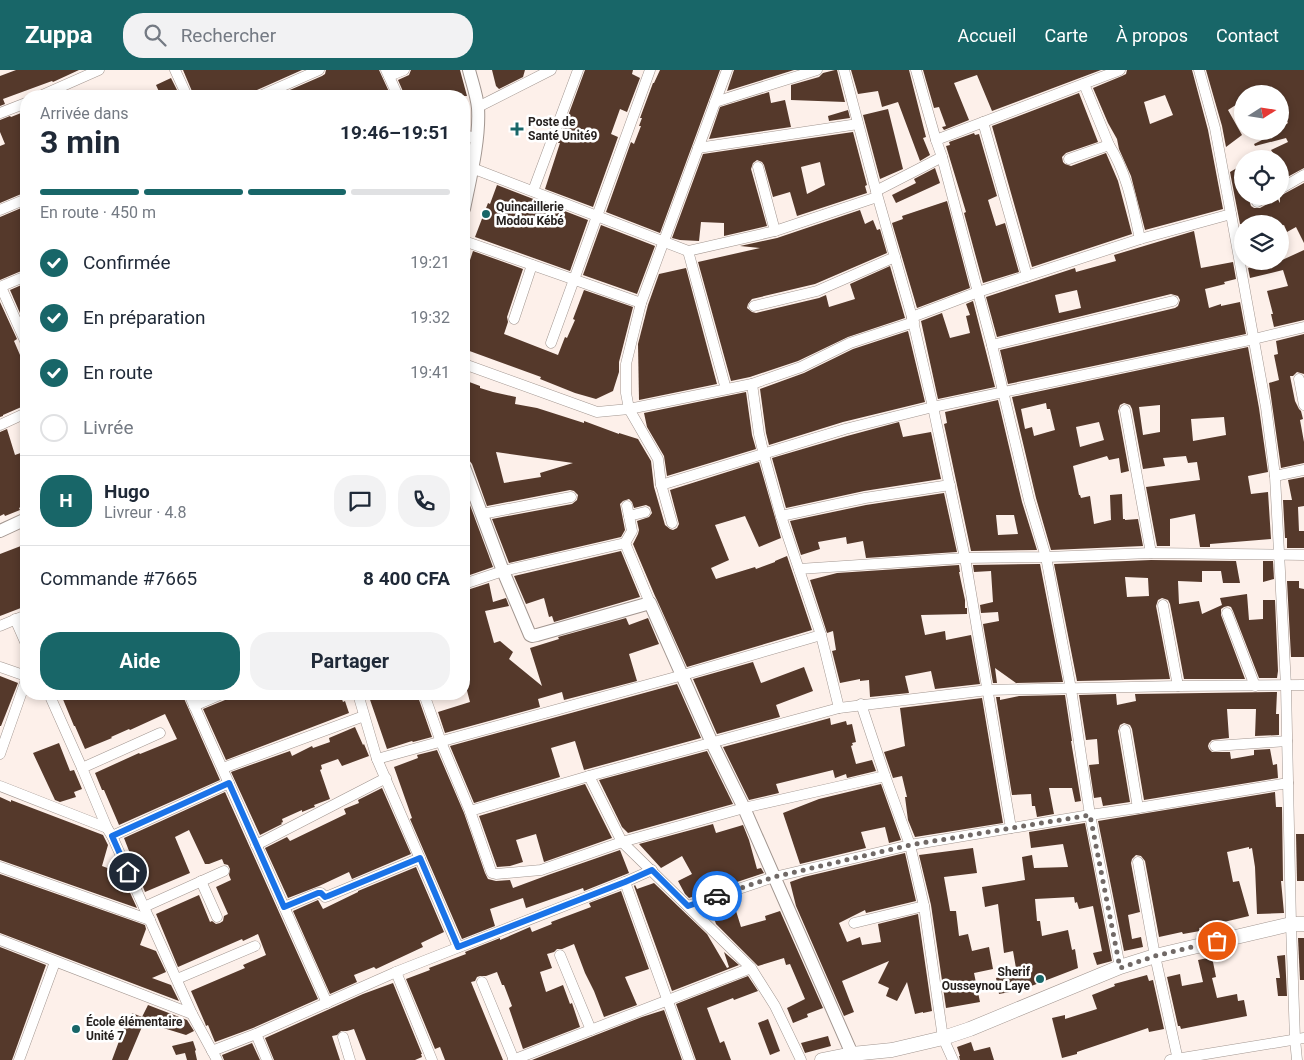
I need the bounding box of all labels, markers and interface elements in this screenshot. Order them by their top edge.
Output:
search box [123,13,473,58]
text: Zuppa [25,21,93,49]
icon: search [141,21,169,49]
text: Rechercher [181,24,276,47]
text: Accueil [958,25,1016,46]
text: Carte [1044,25,1088,46]
text: À propos [1116,25,1188,46]
text: Contact [1216,25,1279,46]
north arrow [1234,85,1289,140]
map controls [1234,85,1289,270]
text: Arrivée dans [40,104,129,123]
place label: Poste de Santé Unité9 [528,115,597,143]
text: 19:46–19:51 [340,121,450,144]
marker: Poste de Santé Unité9 [510,122,524,136]
text: 3 min [40,123,120,161]
button: locate [1234,150,1289,205]
place label: Quincaillerie Modou Kébé [496,200,564,228]
text: En route · 450 m [40,203,156,222]
marker: Quincaillerie Modou Kébé [480,208,492,220]
button: layers [1234,215,1289,270]
icon: check [40,249,68,277]
text: Confirmée [83,251,170,274]
text: 19:21 [410,253,450,272]
icon: check [40,304,68,332]
text: En préparation [83,306,206,329]
text: 19:32 [410,308,450,327]
icon: check [40,359,68,387]
text: En route [83,361,153,384]
text: 19:41 [410,363,450,382]
text: Livrée [83,416,133,439]
button: chat [334,475,386,527]
button: phone [398,475,450,527]
text: Hugo [104,480,150,503]
text: H [59,489,73,512]
text: Livreur · 4.8 [104,503,187,522]
text: Commande #7665 [40,567,197,590]
text: 8 400 CFA [363,567,450,590]
button: Aide [40,632,240,690]
button: Partager [250,632,450,690]
pin [107,851,149,893]
icon: home [114,858,142,886]
courier [692,871,742,921]
icon: car [703,882,731,910]
pin [1196,920,1238,962]
icon: bag [1203,927,1231,955]
place label: Sherif Ousseynou Laye [942,965,1031,993]
marker: Sherif Ousseynou Laye [1034,973,1046,985]
place label: École élémentaire Unité 7 [86,1014,183,1043]
marker: École élémentaire Unité 7 [70,1023,82,1035]

